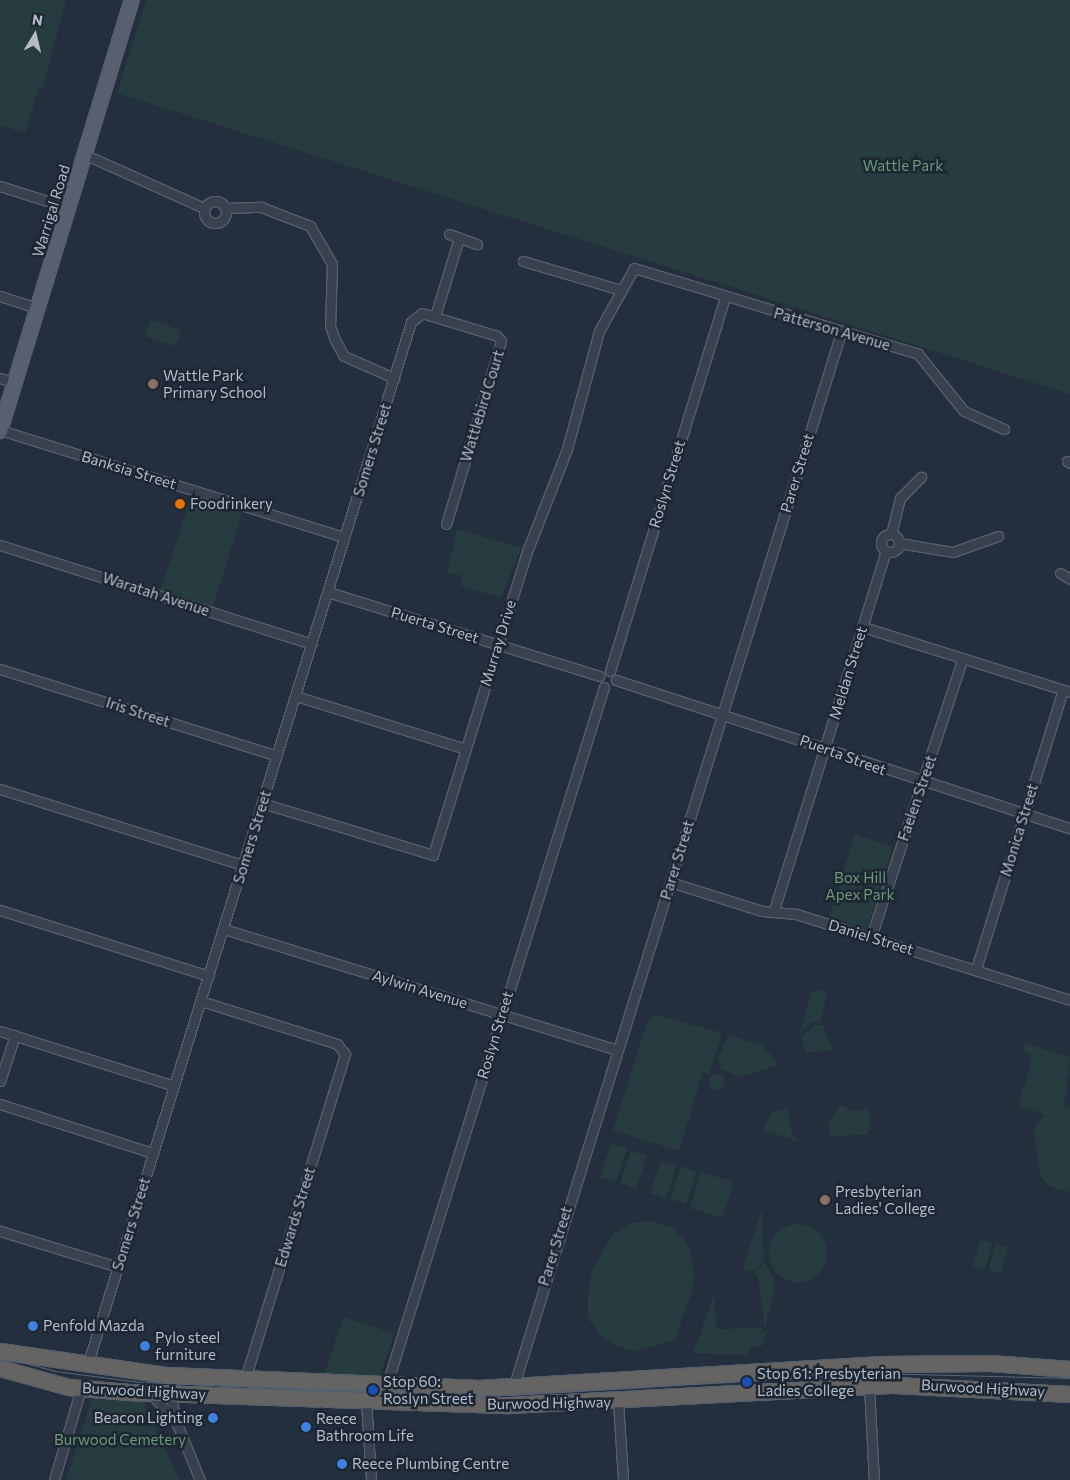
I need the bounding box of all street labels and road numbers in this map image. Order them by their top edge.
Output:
street label: Warrigal Road [28,163,74,259]
street label: Patterson Avenue [772,304,892,354]
street label: Wattlebird Court [456,348,508,464]
street label: Somers Street [349,401,395,499]
street label: Parer Street [776,431,818,515]
street label: Roslyn Street [645,438,689,530]
street label: Banksia Street [79,447,179,493]
street label: Waratah Avenue [100,568,212,620]
street label: Murray Drive [476,598,520,688]
street label: Puerta Street [389,603,481,647]
street label: Meldan Street [825,624,871,722]
street label: Iris Street [104,693,172,731]
street label: Puerta Street [797,731,889,779]
street label: Faelen Street [894,753,940,843]
street label: Monica Street [996,781,1042,879]
street label: Somers Street [229,788,275,886]
street label: Parer Street [656,818,698,902]
street label: Daniel Street [826,915,916,959]
street label: Aylwin Avenue [370,966,470,1012]
street label: Roslyn Street [473,989,517,1081]
street label: Edwards Street [271,1165,319,1269]
street label: Somers Street [108,1175,154,1273]
street label: Parer Street [534,1204,576,1288]
street label: Burwood Highway [921,1376,1045,1400]
street label: Burwood Highway [82,1379,206,1403]
street label: Burwood Highway [487,1393,611,1413]

